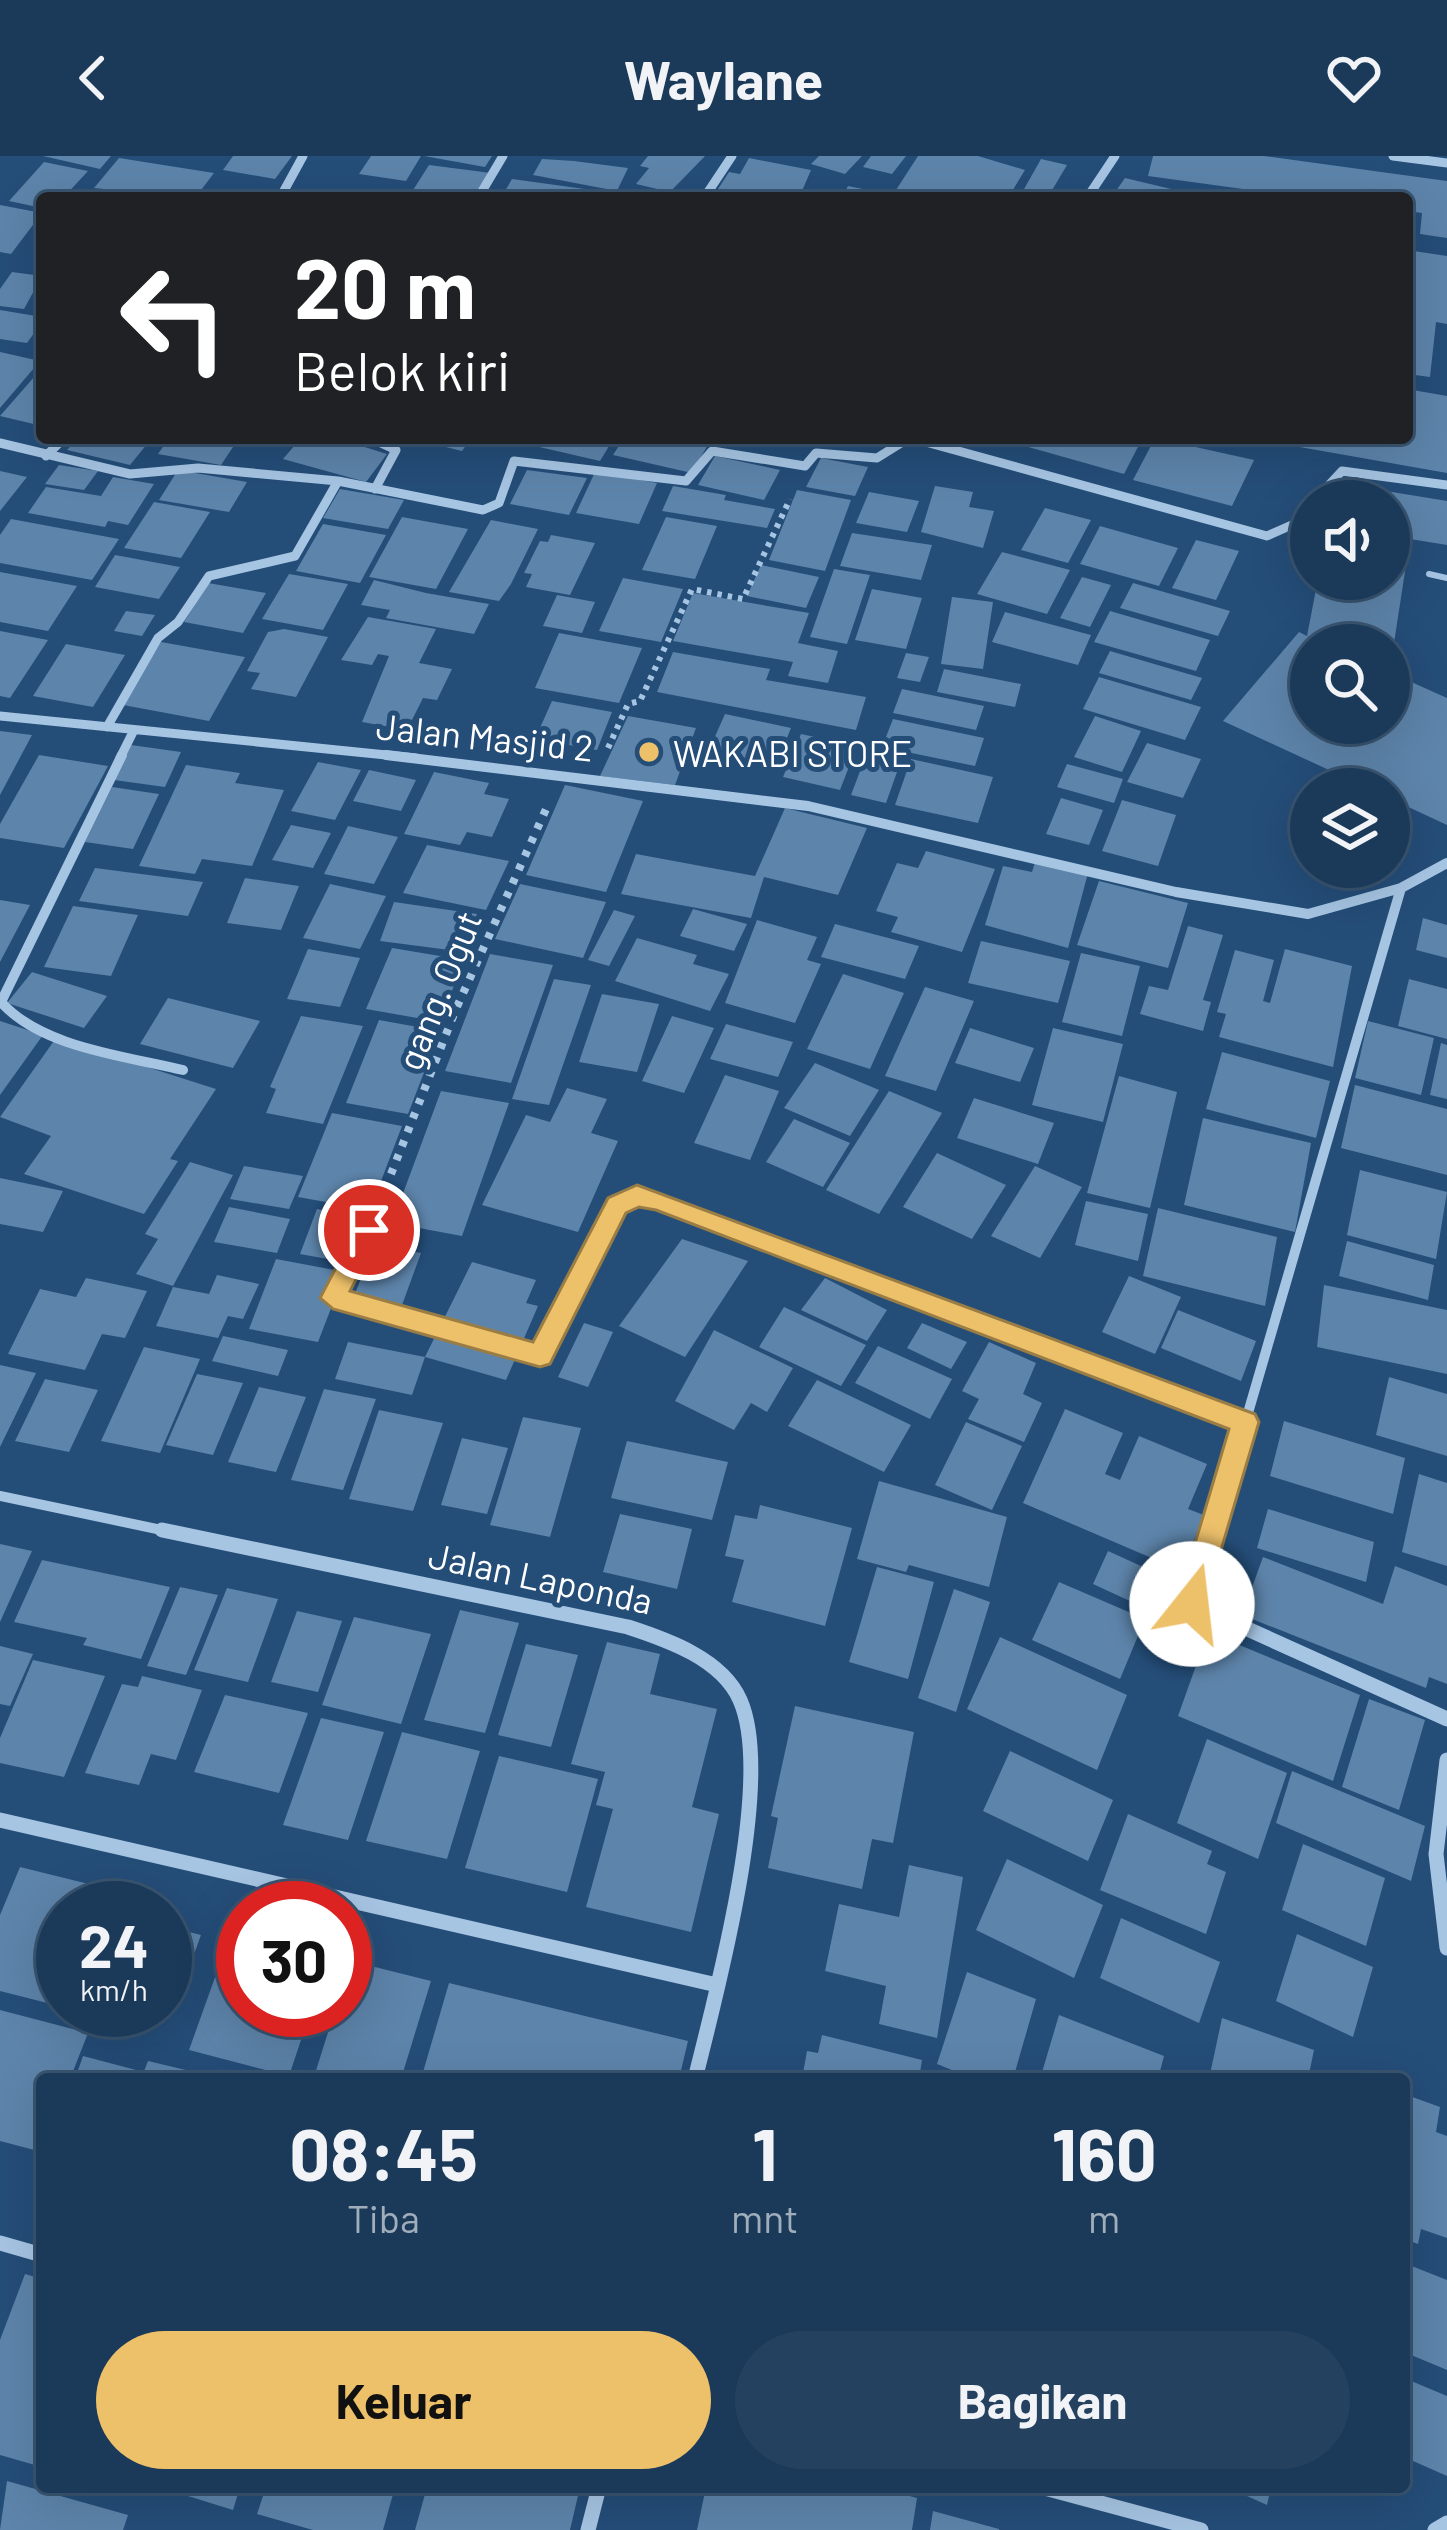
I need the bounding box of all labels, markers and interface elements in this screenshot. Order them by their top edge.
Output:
icon: back [60,45,126,111]
icon: heart [1321,45,1387,111]
text: Waylane [624,46,823,111]
text: 20 m [294,235,476,336]
icon: left [96,240,252,396]
text: Belok kiri [294,337,511,402]
map controls [1290,480,1410,888]
button: sound [1290,480,1410,600]
button: search [1290,624,1410,744]
street label: Jalan Masjid 2 [374,703,596,769]
place label: WAKABI STORE [673,731,912,774]
marker: WAKABI STORE [636,739,662,765]
button: layers [1290,768,1410,888]
street label: gang. Ogut [387,904,489,1076]
pin [318,1179,420,1281]
icon: arrive [336,1197,402,1263]
street label: Jalan Laponda [425,1532,657,1622]
position arrow [1129,1541,1255,1667]
speed limit sign: 30 [216,1881,372,2037]
text: 24 [79,1908,149,1980]
text: km/h [80,1971,148,2007]
text: 08:45 [289,2109,478,2195]
text: 1 [752,2109,777,2195]
text: 160 [1052,2109,1157,2195]
text: Tiba [347,2194,420,2241]
text: mnt [731,2194,798,2241]
text: m [1088,2194,1120,2241]
button: Keluar [96,2331,711,2469]
button: Bagikan [735,2331,1350,2469]

